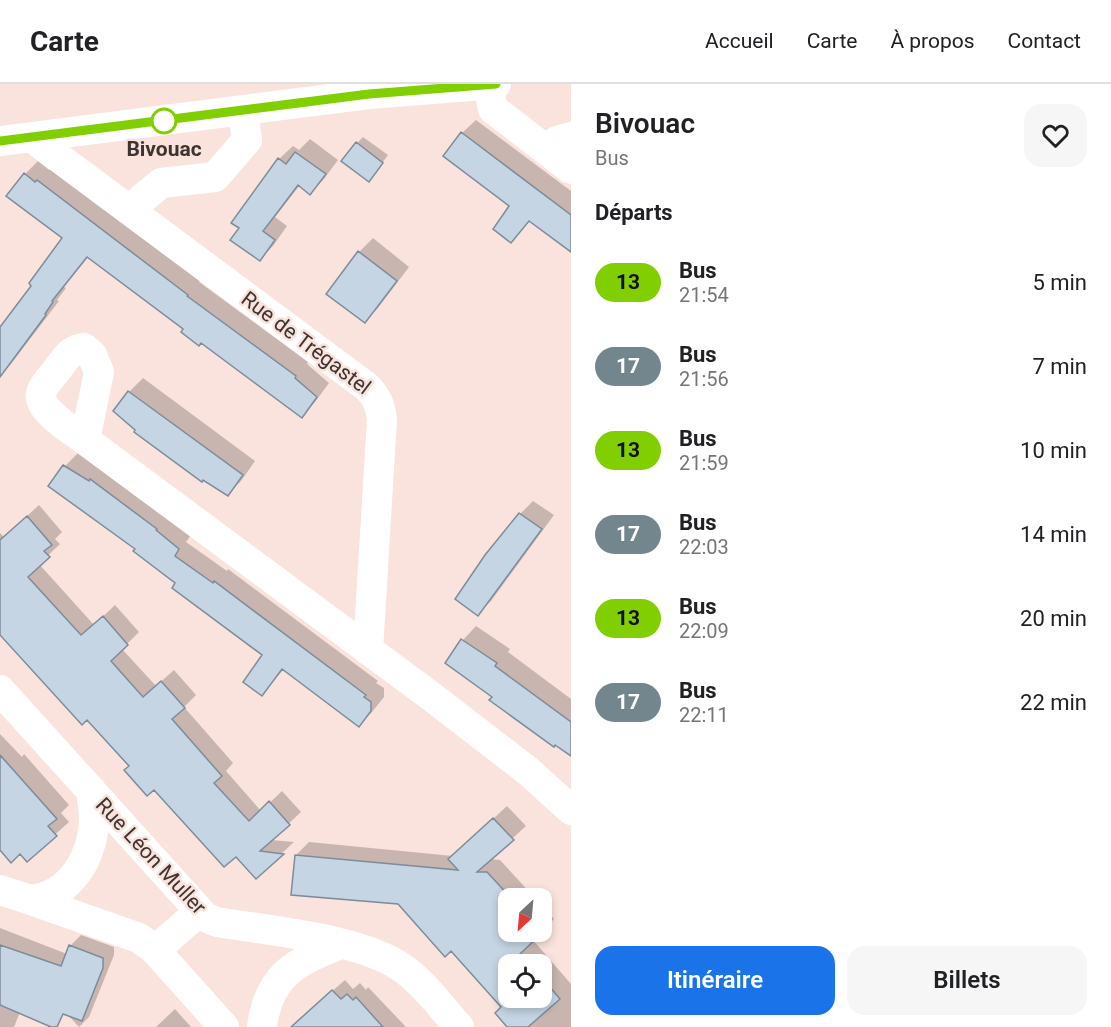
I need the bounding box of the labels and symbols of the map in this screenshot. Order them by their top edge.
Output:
marker: Bivouac [151,108,177,134]
place label: Bivouac [126,137,202,161]
street label: Rue de Trégastel [237,287,375,399]
street label: Rue Léon Muller [91,793,211,919]
north arrow [498,888,552,942]

